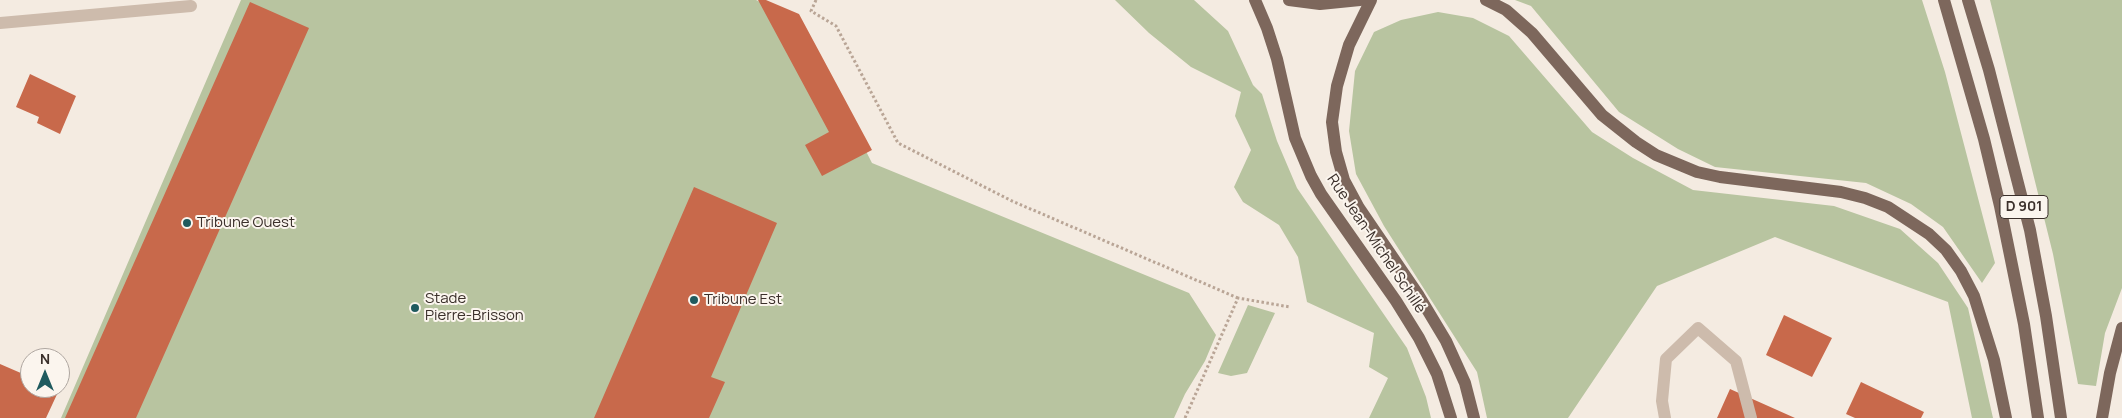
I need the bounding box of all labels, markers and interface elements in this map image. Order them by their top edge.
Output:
street label: Rue Jean-Michel Schillé [1323,171,1429,317]
road number: D 901 [2000,196,2048,218]
place label: Tribune Ouest [197,214,295,232]
marker: Tribune Ouest [181,217,193,229]
place label: Stade Pierre-Brisson [425,290,524,325]
place label: Tribune Est [704,291,782,309]
marker: Tribune Est [688,294,700,306]
marker: Stade Pierre-Brisson [409,302,421,314]
north arrow [20,348,70,398]
text: N [40,349,50,368]

